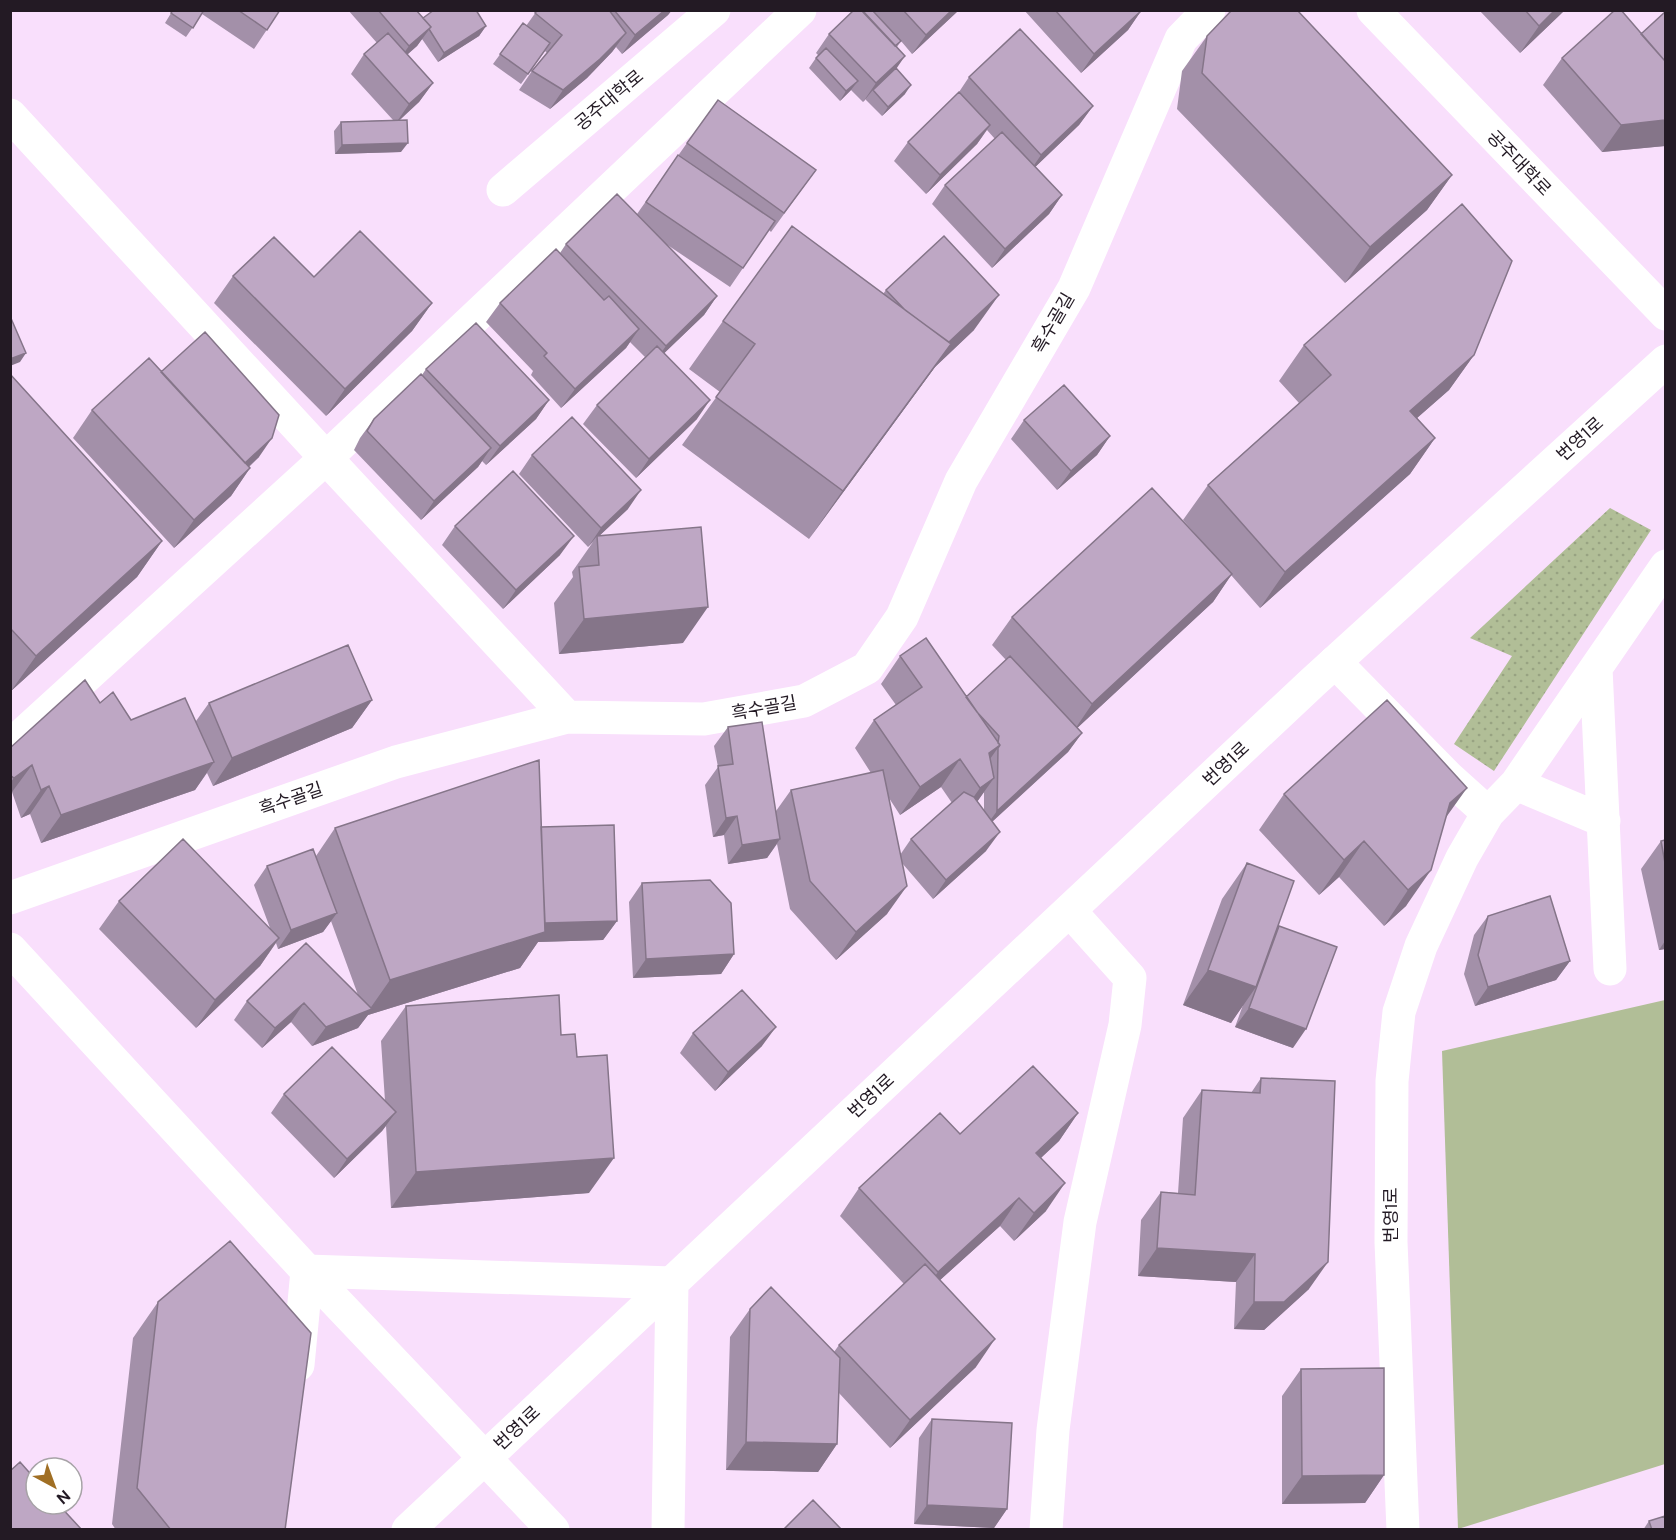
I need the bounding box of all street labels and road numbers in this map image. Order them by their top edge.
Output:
street label: 공주대학로 [570,64,648,136]
street label: 공주대학로 [1482,125,1556,201]
street label: 흑수골길 [1026,288,1080,358]
street label: 번영1로 [1551,412,1609,466]
street label: 흑수골길 [729,690,799,726]
street label: 번영1로 [1198,736,1254,792]
street label: 흑수골길 [256,777,326,821]
street label: 번영1로 [843,1068,899,1124]
street label: 번영1로 [1379,1187,1403,1243]
street label: 번영1로 [489,1400,545,1456]

